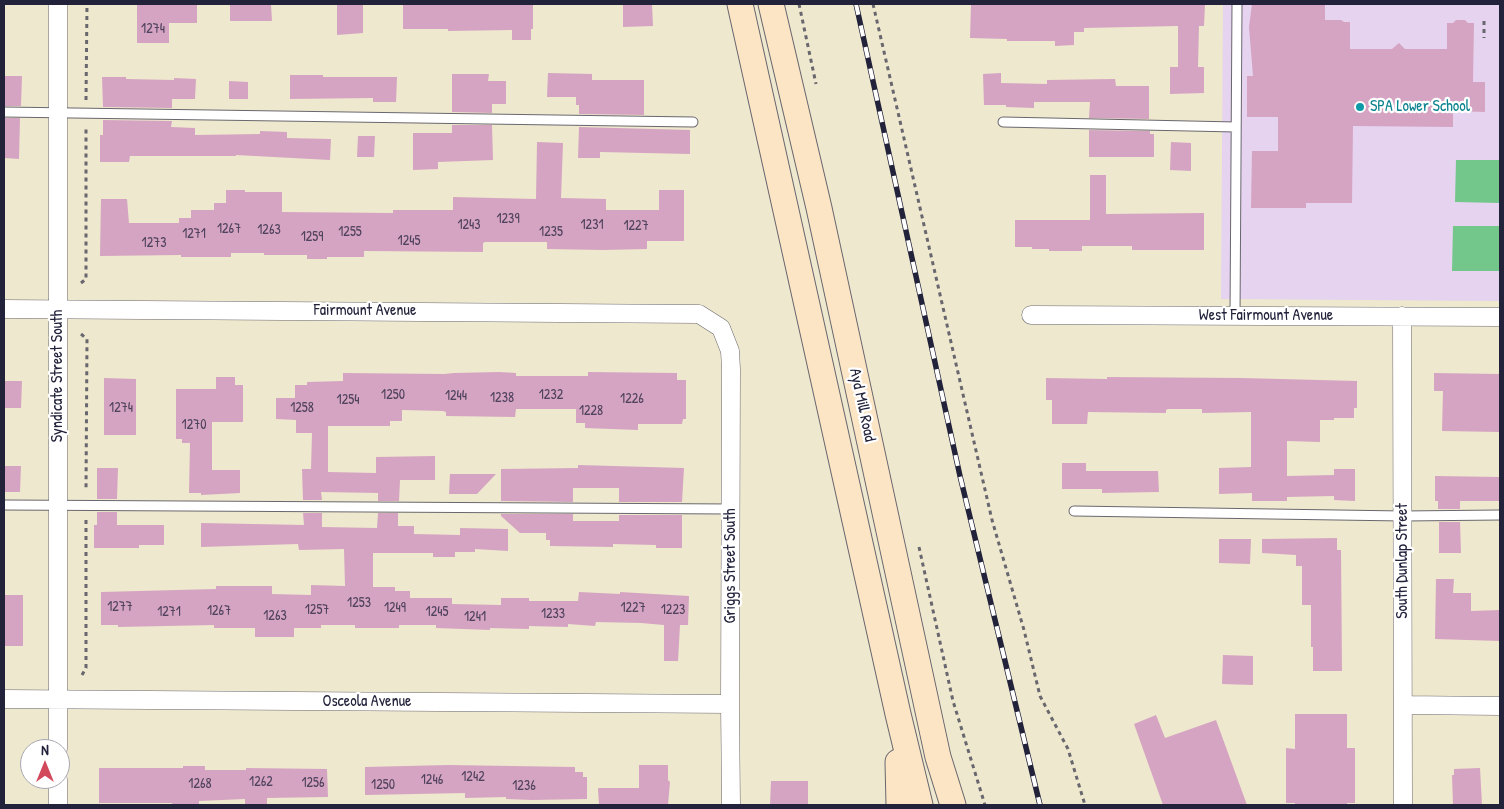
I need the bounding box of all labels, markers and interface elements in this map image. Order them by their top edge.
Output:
house number: 1274 [141,21,165,37]
place label: SPA Lower School [1370,97,1470,117]
marker: SPA Lower School [1354,101,1366,113]
house number: 1239 [496,211,520,227]
house number: 1243 [457,217,481,233]
house number: 1231 [581,217,603,233]
house number: 1227 [623,218,649,234]
house number: 1267 [217,221,241,237]
house number: 1263 [257,222,281,238]
house number: 1255 [338,224,362,240]
house number: 1235 [539,224,563,240]
house number: 1271 [182,226,206,242]
house number: 1259 [301,229,323,245]
house number: 1245 [398,233,420,249]
house number: 1273 [142,235,166,251]
street label: Fairmount Avenue [314,301,416,321]
street label: West Fairmount Avenue [1199,306,1333,326]
street label: Syndicate Street South [48,310,68,442]
street label: Ayd Mill Road [845,367,879,443]
house number: 1250 [381,387,405,403]
house number: 1232 [539,387,563,403]
house number: 1244 [445,388,467,404]
house number: 1238 [490,390,514,406]
house number: 1226 [620,391,644,407]
house number: 1254 [337,392,359,408]
house number: 1274 [109,400,133,416]
house number: 1258 [290,400,314,416]
house number: 1228 [579,403,603,419]
house number: 1270 [182,417,206,433]
street label: South Dunlap Street [1393,503,1413,619]
street label: Griggs Street South [721,509,741,623]
house number: 1253 [347,595,371,611]
house number: 1277 [107,599,133,615]
house number: 1249 [384,600,406,616]
house number: 1227 [620,600,646,616]
house number: 1257 [305,602,329,618]
house number: 1223 [661,602,685,618]
house number: 1267 [207,603,231,619]
house number: 1271 [157,604,181,620]
house number: 1245 [426,604,448,620]
house number: 1233 [541,606,565,622]
house number: 1263 [263,608,287,624]
house number: 1241 [464,609,486,625]
street label: Osceola Avenue [323,692,411,712]
north arrow [20,739,70,789]
text: N [41,740,49,759]
house number: 1242 [461,769,485,785]
house number: 1246 [421,772,443,788]
house number: 1262 [249,774,273,790]
house number: 1256 [301,775,325,791]
house number: 1268 [188,776,212,792]
house number: 1250 [371,777,395,793]
house number: 1236 [512,778,536,794]

